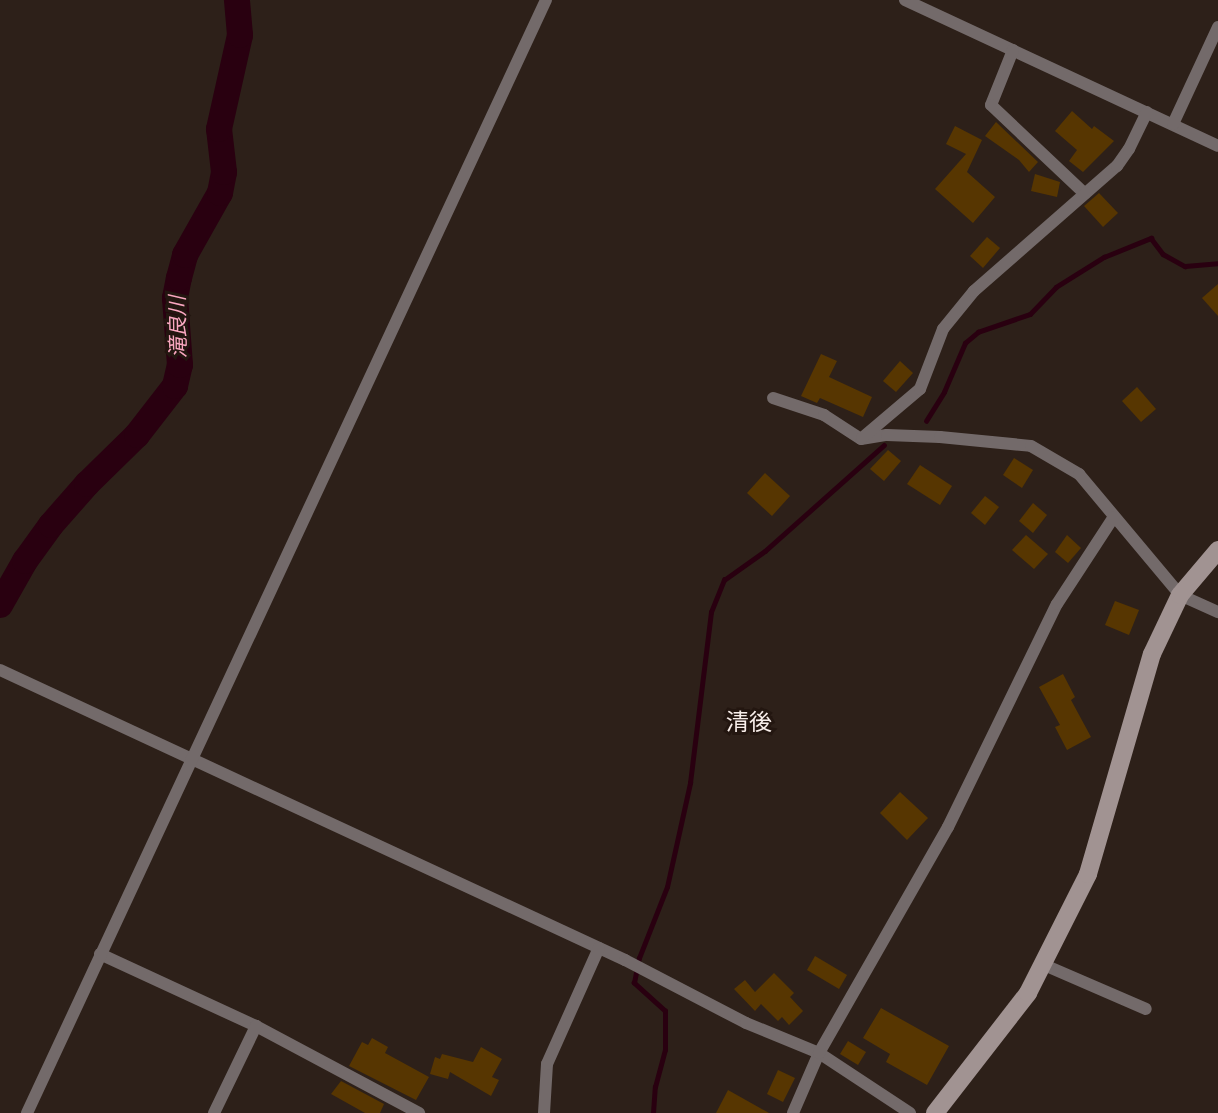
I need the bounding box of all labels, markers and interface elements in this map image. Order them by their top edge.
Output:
water label: 滝良川 [165,295,191,359]
district label: 清後 [726,708,772,736]

